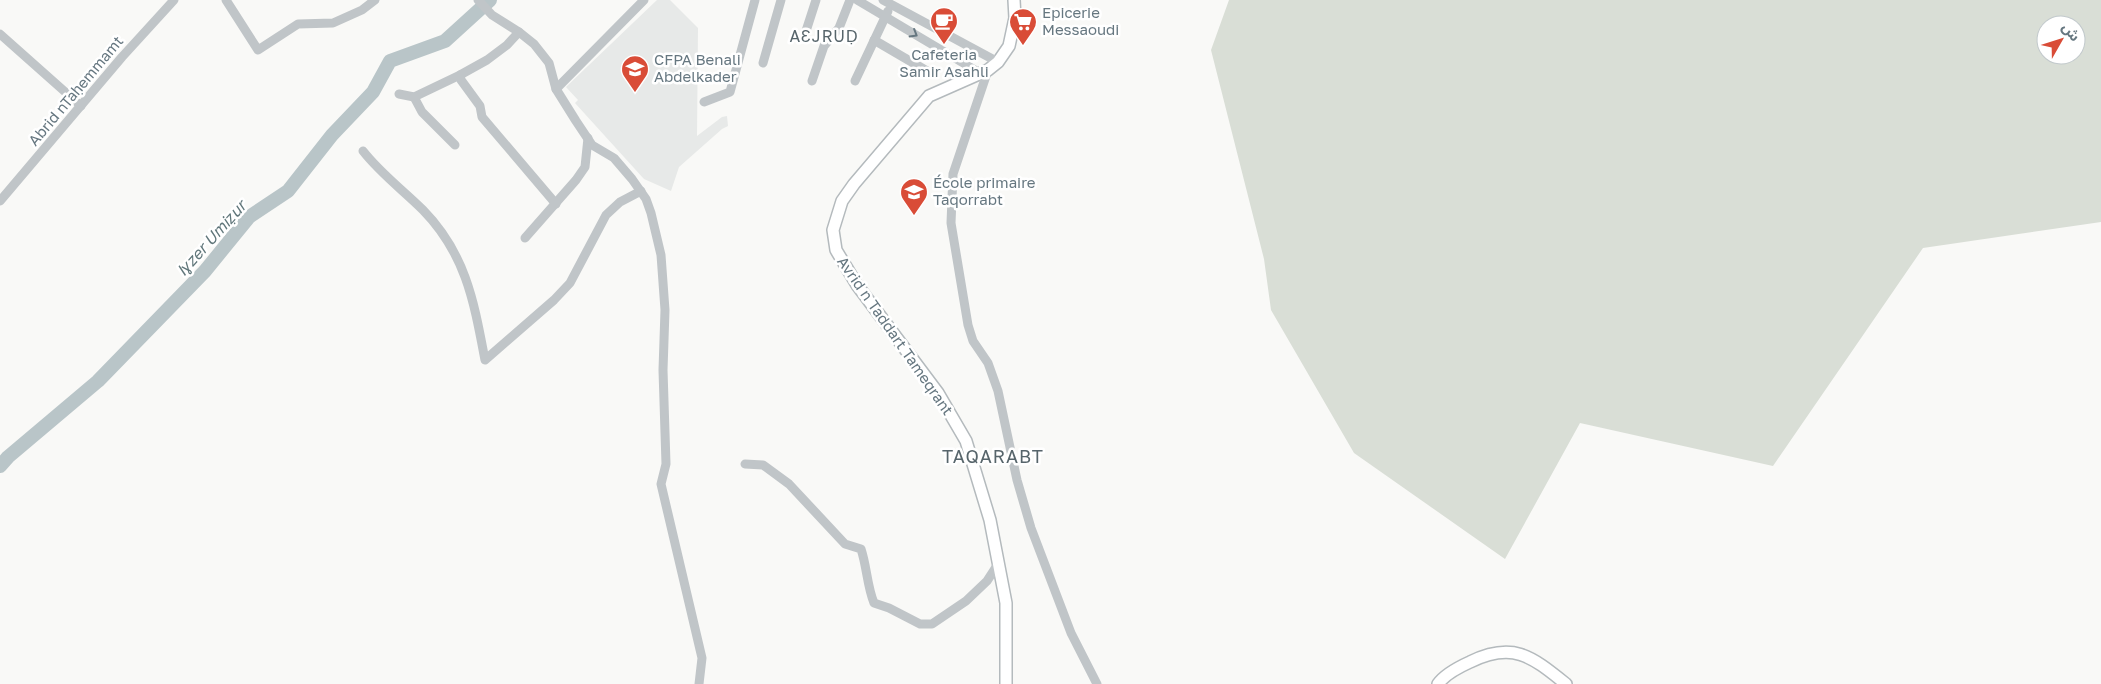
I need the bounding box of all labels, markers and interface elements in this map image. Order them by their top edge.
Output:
place label: Epicerie Messaoudi [1042,3,1119,38]
cafe icon: Cafeteria Samir Asahli [929,6,959,45]
supermarket icon: Epicerie Messaoudi [1008,7,1038,46]
north arrow [2036,15,2086,65]
text: ش [2059,19,2084,44]
district label: AƐJRUḌ [789,26,859,46]
one-way arrow [908,27,917,37]
street label: Abrid nTaḥemmamt [24,32,126,149]
place label: Cafeteria Samir Asahli [899,45,989,80]
place label: CFPA Benali Abdelkader [654,50,741,85]
school or university icon: CFPA Benali Abdelkader [620,54,650,93]
place label: École primaire Taqorrabt [933,173,1036,208]
school or university icon: École primaire Taqorrabt [899,177,929,216]
water label: Iɣzer Umiẓur [172,194,252,280]
street label: Avrid n Taddart Tameqrant [834,253,958,418]
district label: TAQARABT [942,445,1044,467]

